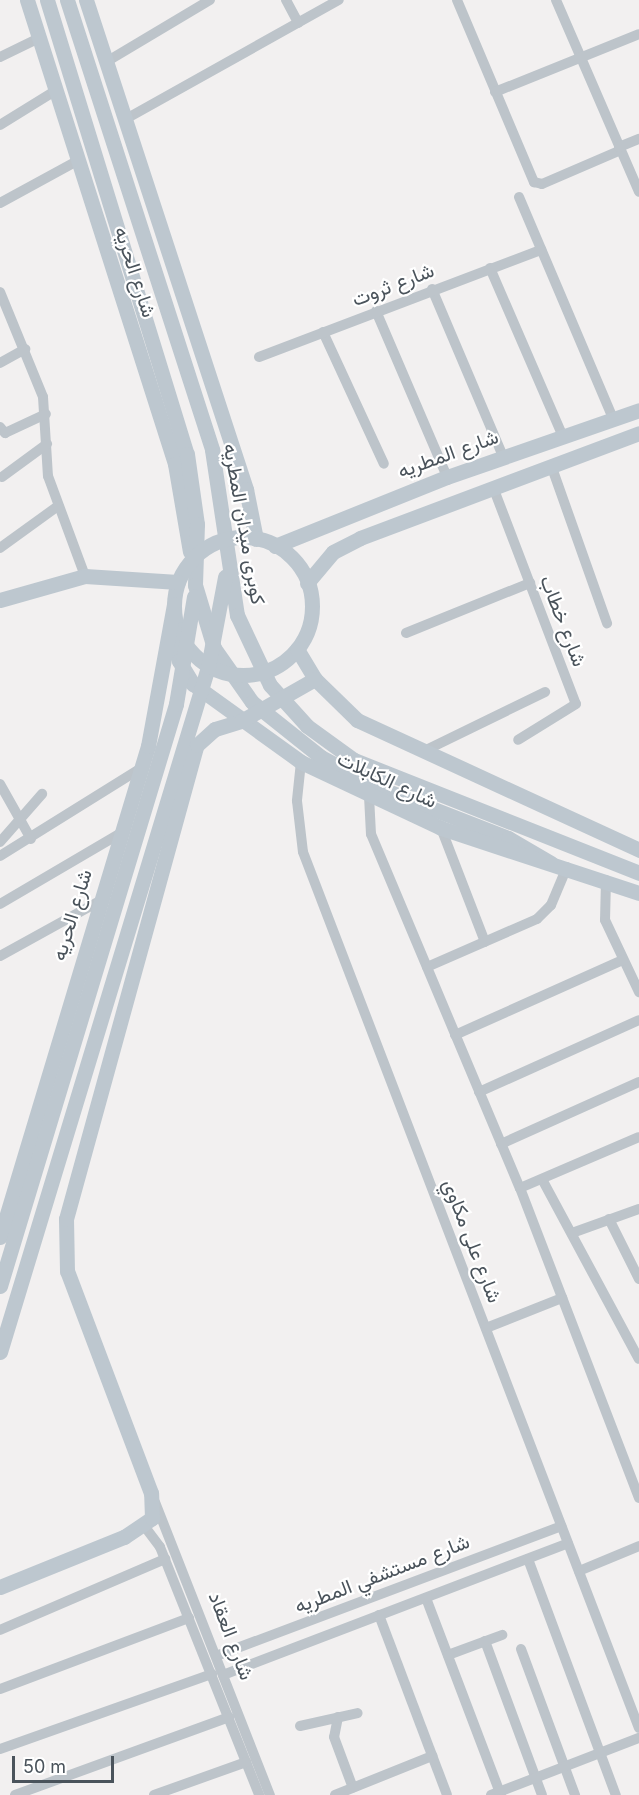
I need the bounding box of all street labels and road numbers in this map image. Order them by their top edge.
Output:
street label: شارع الحريه [109,223,161,321]
street label: شارع ثروت [349,258,437,312]
street label: شارع المطريه [394,425,502,483]
street label: كوبرى ميدان المطريه [218,442,270,606]
street label: شارع خطاب [535,572,591,670]
street label: شارع الكابلات [333,746,441,814]
street label: شارع الحريه [47,866,97,964]
street label: شارع على مكاوي [437,1176,507,1306]
street label: شارع مستشفي المطريه [291,1530,473,1618]
street label: شارع العقاد [203,1589,259,1683]

